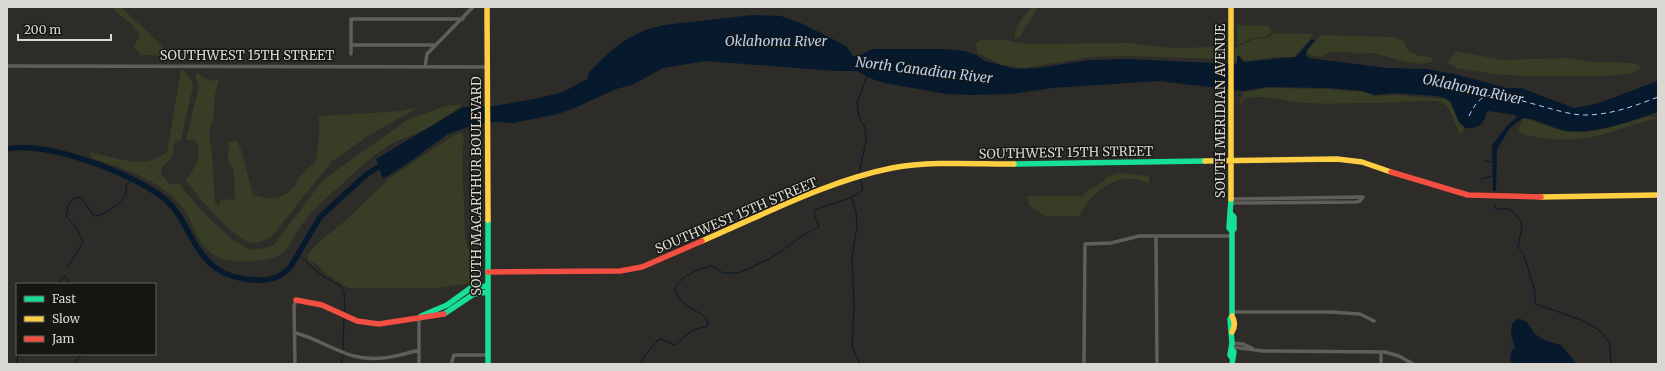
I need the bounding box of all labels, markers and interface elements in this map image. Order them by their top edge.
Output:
scale bar [18,16,111,42]
text: 200 m [24,22,61,37]
street label: SOUTH MERIDIAN AVENUE [1212,23,1229,198]
water label: Oklahoma River [725,32,828,50]
street label: SOUTHWEST 15TH STREET [160,47,334,64]
water label: North Canadian River [854,53,994,87]
water label: Oklahoma River [1421,70,1525,109]
street label: SOUTH MACARTHUR BOULEVARD [468,76,485,296]
street label: SOUTHWEST 15TH STREET [979,142,1153,163]
street label: SOUTHWEST 15TH STREET [653,174,820,257]
legend [16,283,156,355]
text: Fast [52,291,76,306]
text: Slow [52,311,81,326]
text: Jam [51,331,75,346]

